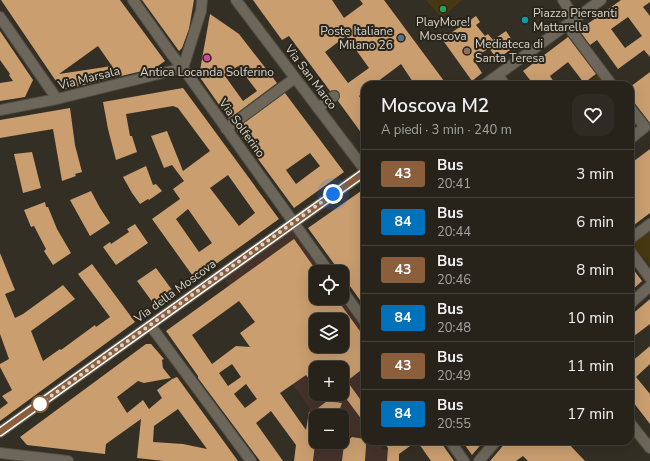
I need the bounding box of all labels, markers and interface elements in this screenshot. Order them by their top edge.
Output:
marker: PlayMore! Moscova [438,4,448,14]
place label: Piazza Piersanti Mattarella [533,5,617,35]
place label: PlayMore! Moscova [416,14,470,44]
marker: Piazza Piersanti Mattarella [520,15,530,25]
place label: Poste Italiane Milano 26 [320,23,393,53]
marker: Poste Italiane Milano 26 [396,33,406,43]
place label: Mediateca di Santa Teresa [475,36,545,66]
street label: Via San Marco [281,41,341,113]
marker: Mediateca di Santa Teresa [462,46,472,56]
marker: Antica Locanda Solferino [202,53,212,63]
street label: Via Marsala [55,63,122,94]
place label: Antica Locanda Solferino [140,64,274,80]
text: Moscova M2 [381,93,489,119]
button: heart [572,94,614,136]
street label: Via Solferino [215,95,269,161]
text: A piedi · 3 min · 240 m [381,121,512,139]
text: Bus [437,155,463,175]
text: 43 [395,164,411,183]
text: 3 min [576,164,614,184]
text: 20:41 [437,175,471,193]
your location [323,184,343,204]
text: Bus [437,203,463,223]
text: 84 [395,212,411,231]
text: 6 min [576,212,614,232]
text: 20:44 [437,223,471,241]
text: Bus [437,251,463,271]
street label: Via della Moscova [130,256,219,327]
text: 43 [395,260,411,279]
text: 8 min [576,260,614,280]
map controls [309,265,349,449]
button: locate [309,265,349,305]
text: 20:46 [437,271,471,289]
text: Bus [437,299,463,319]
text: 84 [395,308,411,327]
text: 10 min [567,308,614,328]
button: layers [309,313,349,353]
text: 20:48 [437,319,471,337]
text: Bus [437,347,463,367]
text: 43 [395,356,411,375]
text: 11 min [567,356,614,376]
button: + [309,361,349,401]
text: 20:49 [437,367,471,385]
unlabelled marker [31,395,49,413]
text: Bus [437,395,463,415]
text: 84 [395,404,411,423]
text: 17 min [567,404,614,424]
button: − [309,409,349,449]
text: 20:55 [437,415,471,433]

